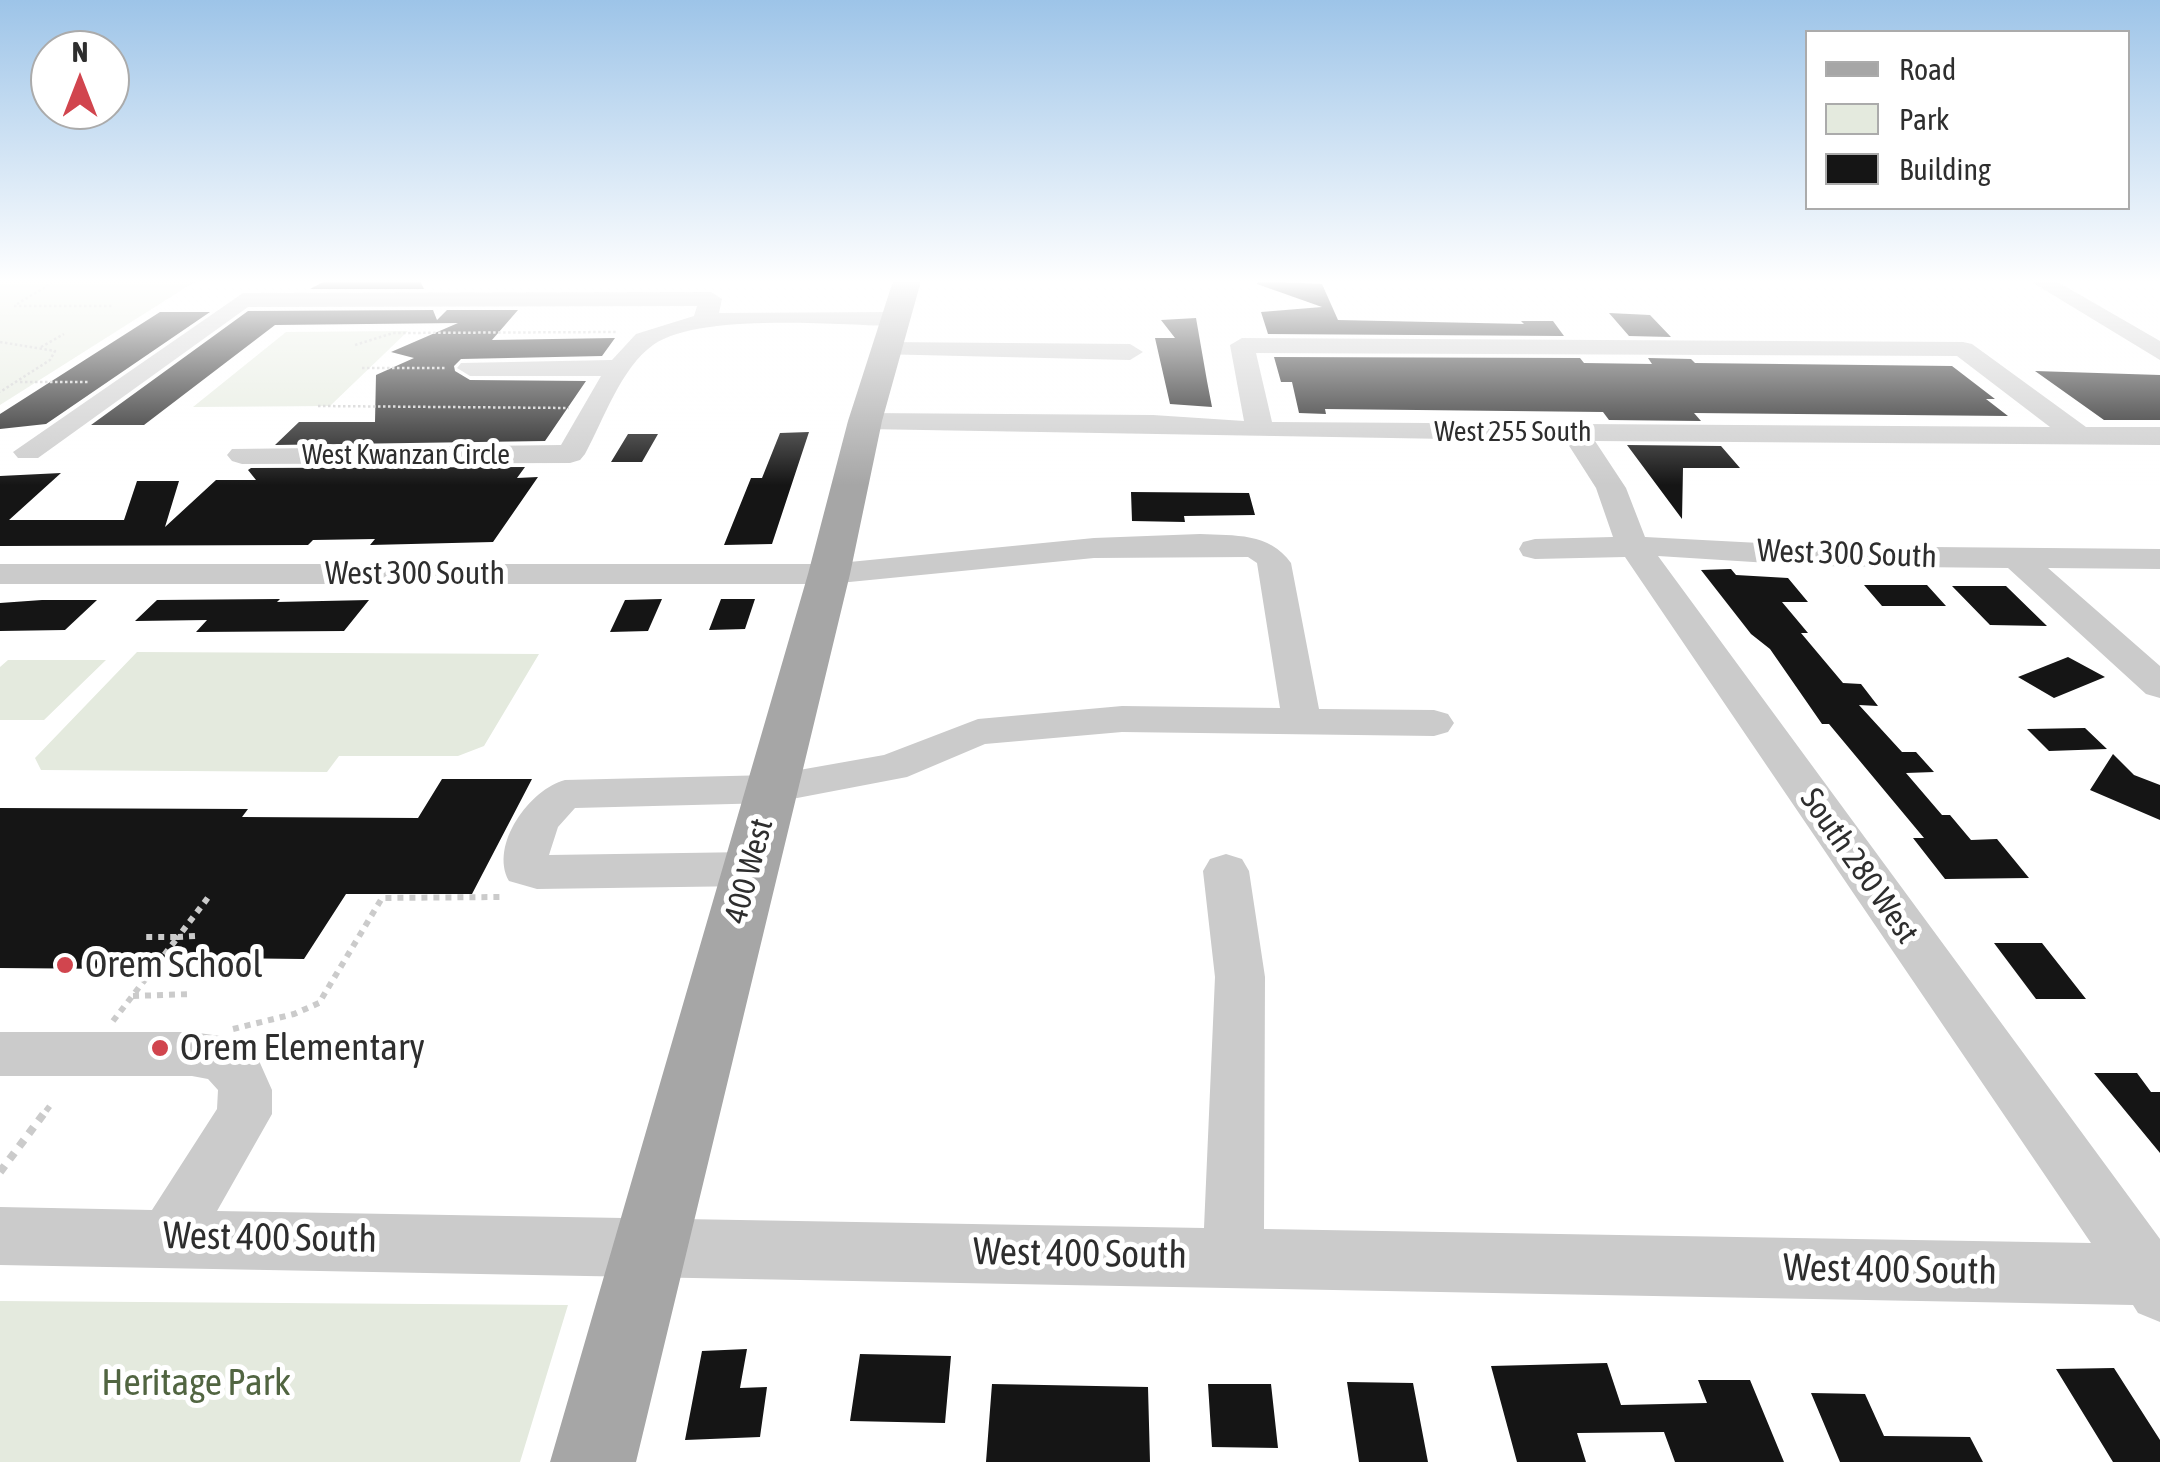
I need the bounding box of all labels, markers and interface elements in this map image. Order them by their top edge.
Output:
north arrow [30,30,130,130]
legend [1805,30,2130,210]
text: N [72,36,88,68]
text: Road [1899,52,1956,86]
text: Park [1899,102,1949,136]
text: Building [1899,152,1991,186]
street label: West 255 South [1434,415,1592,449]
street label: West Kwanzan Circle [302,438,510,472]
street label: West 300 South [1756,532,1938,576]
street label: West 300 South [325,555,505,593]
street label: South 280 West [1792,781,1926,951]
street label: 400 West [717,814,781,928]
place label: Orem School [85,942,262,988]
marker: Orem School [54,954,76,976]
place label: Orem Elementary [180,1025,425,1071]
marker: Orem Elementary [149,1037,171,1059]
street label: West 400 South [163,1213,377,1263]
street label: West 400 South [973,1229,1187,1279]
street label: West 400 South [1783,1245,1997,1295]
park label: Heritage Park [101,1360,291,1406]

